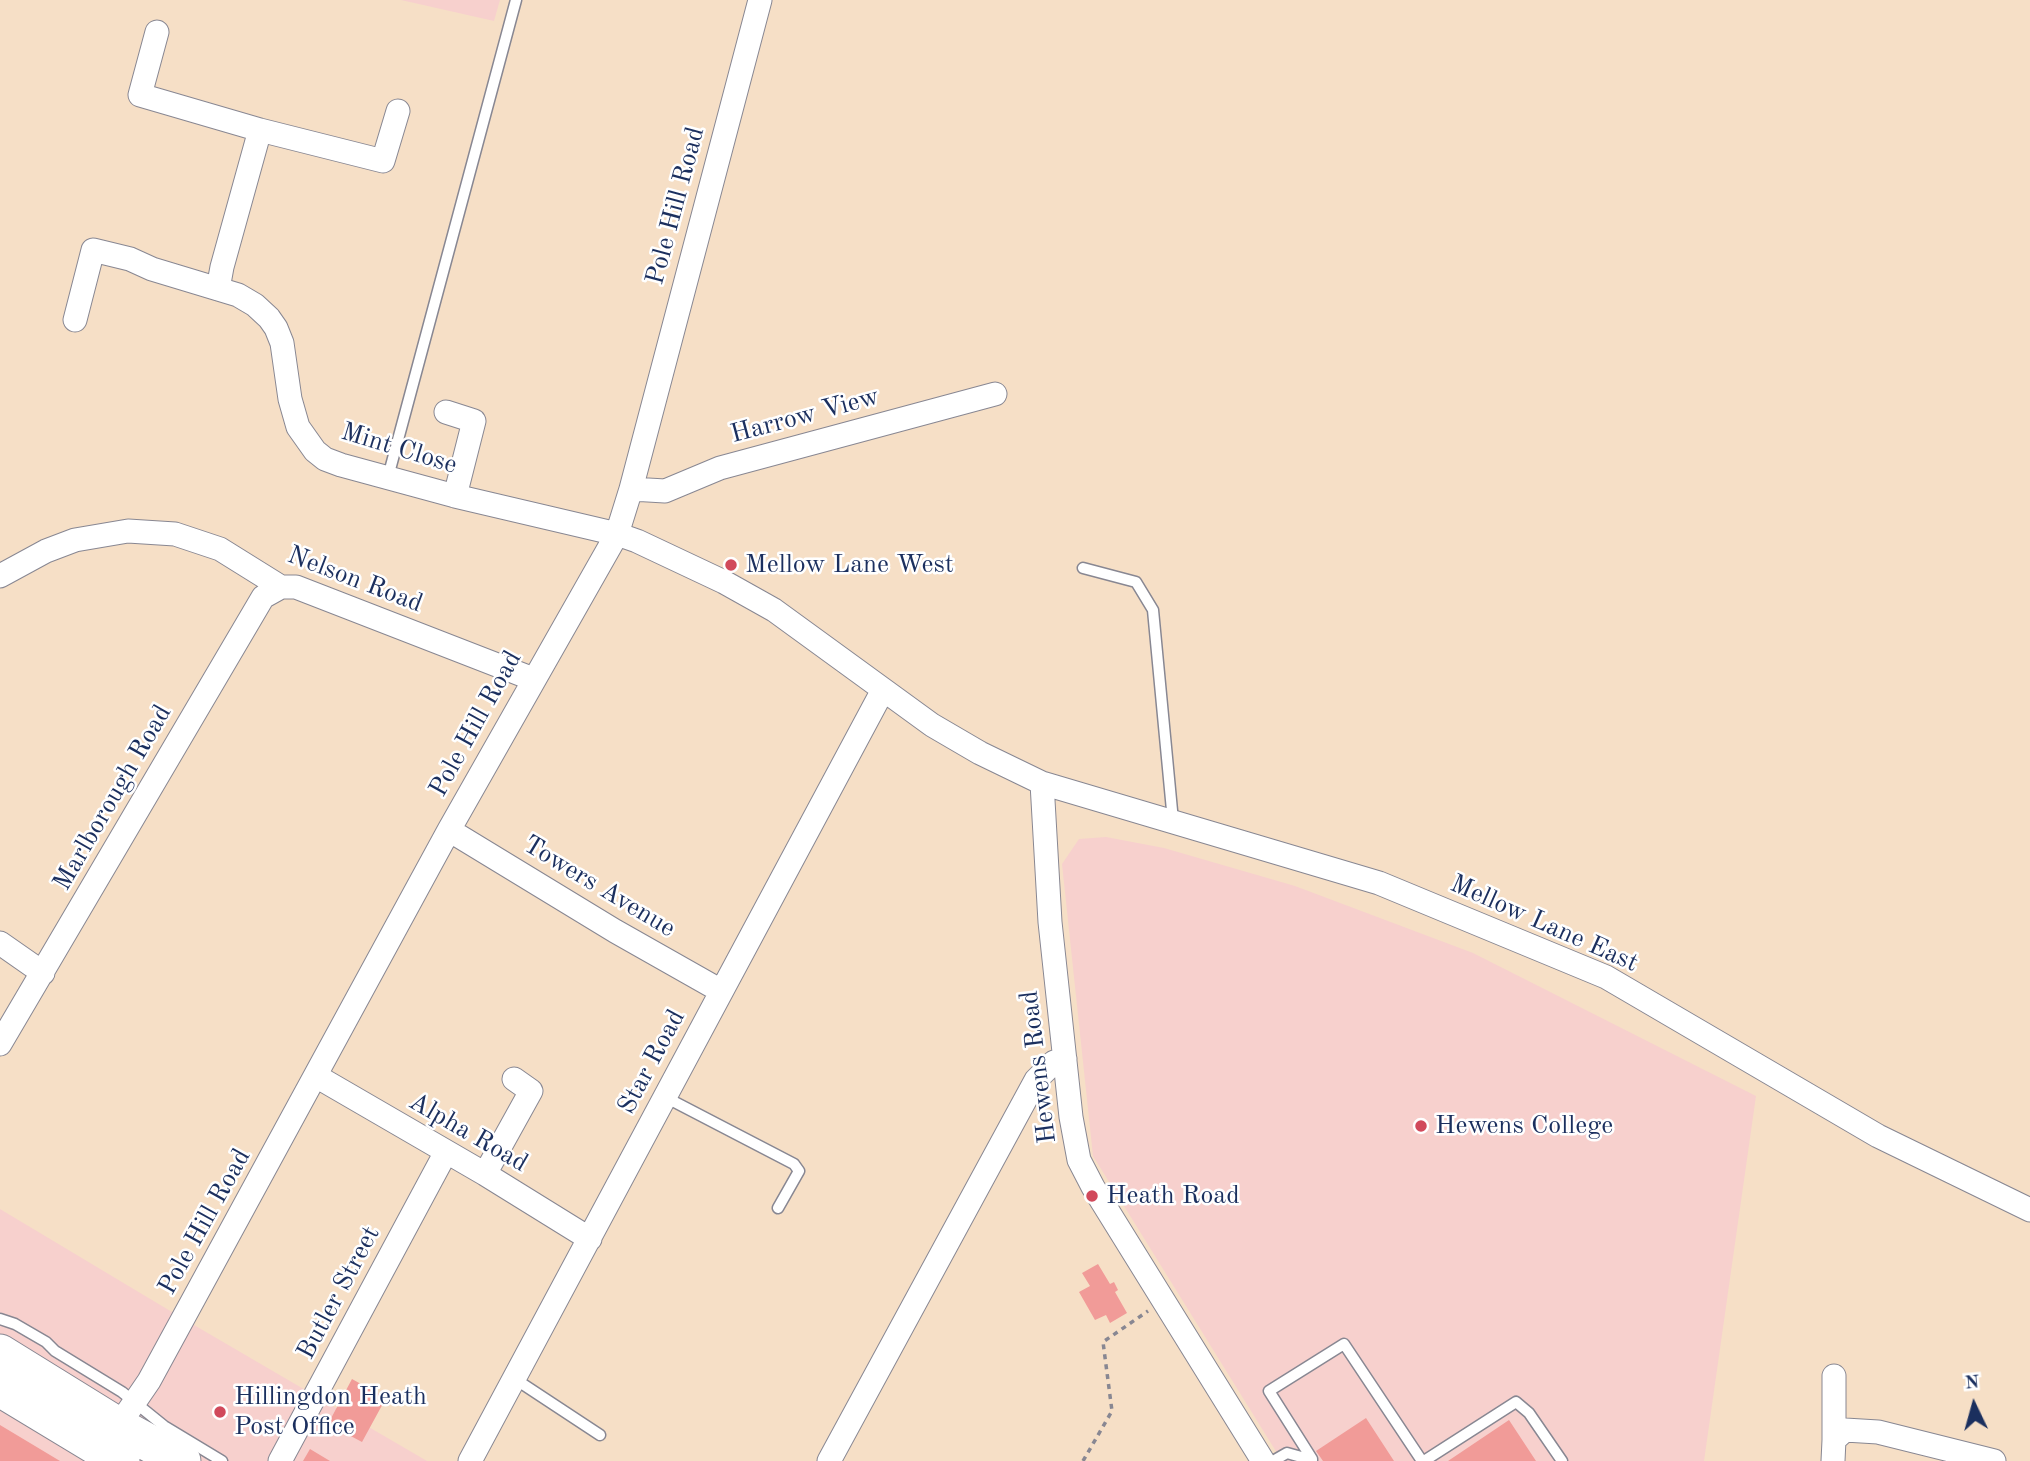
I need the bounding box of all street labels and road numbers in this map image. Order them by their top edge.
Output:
street label: Pole Hill Road [640,124,712,288]
street label: Harrow View [727,381,883,451]
street label: Mint Close [337,417,461,481]
street label: Nelson Road [283,540,427,620]
street label: Pole Hill Road [423,645,529,803]
street label: Marlborough Road [47,700,179,896]
street label: Towers Avenue [517,829,681,945]
street label: Mellow Lane East [1445,869,1643,979]
street label: Hewens Road [1014,989,1064,1145]
street label: Star Road [611,1004,693,1120]
street label: Alpha Road [403,1086,533,1180]
street label: Pole Hill Road [152,1143,258,1301]
street label: Butler Street [291,1221,387,1365]

